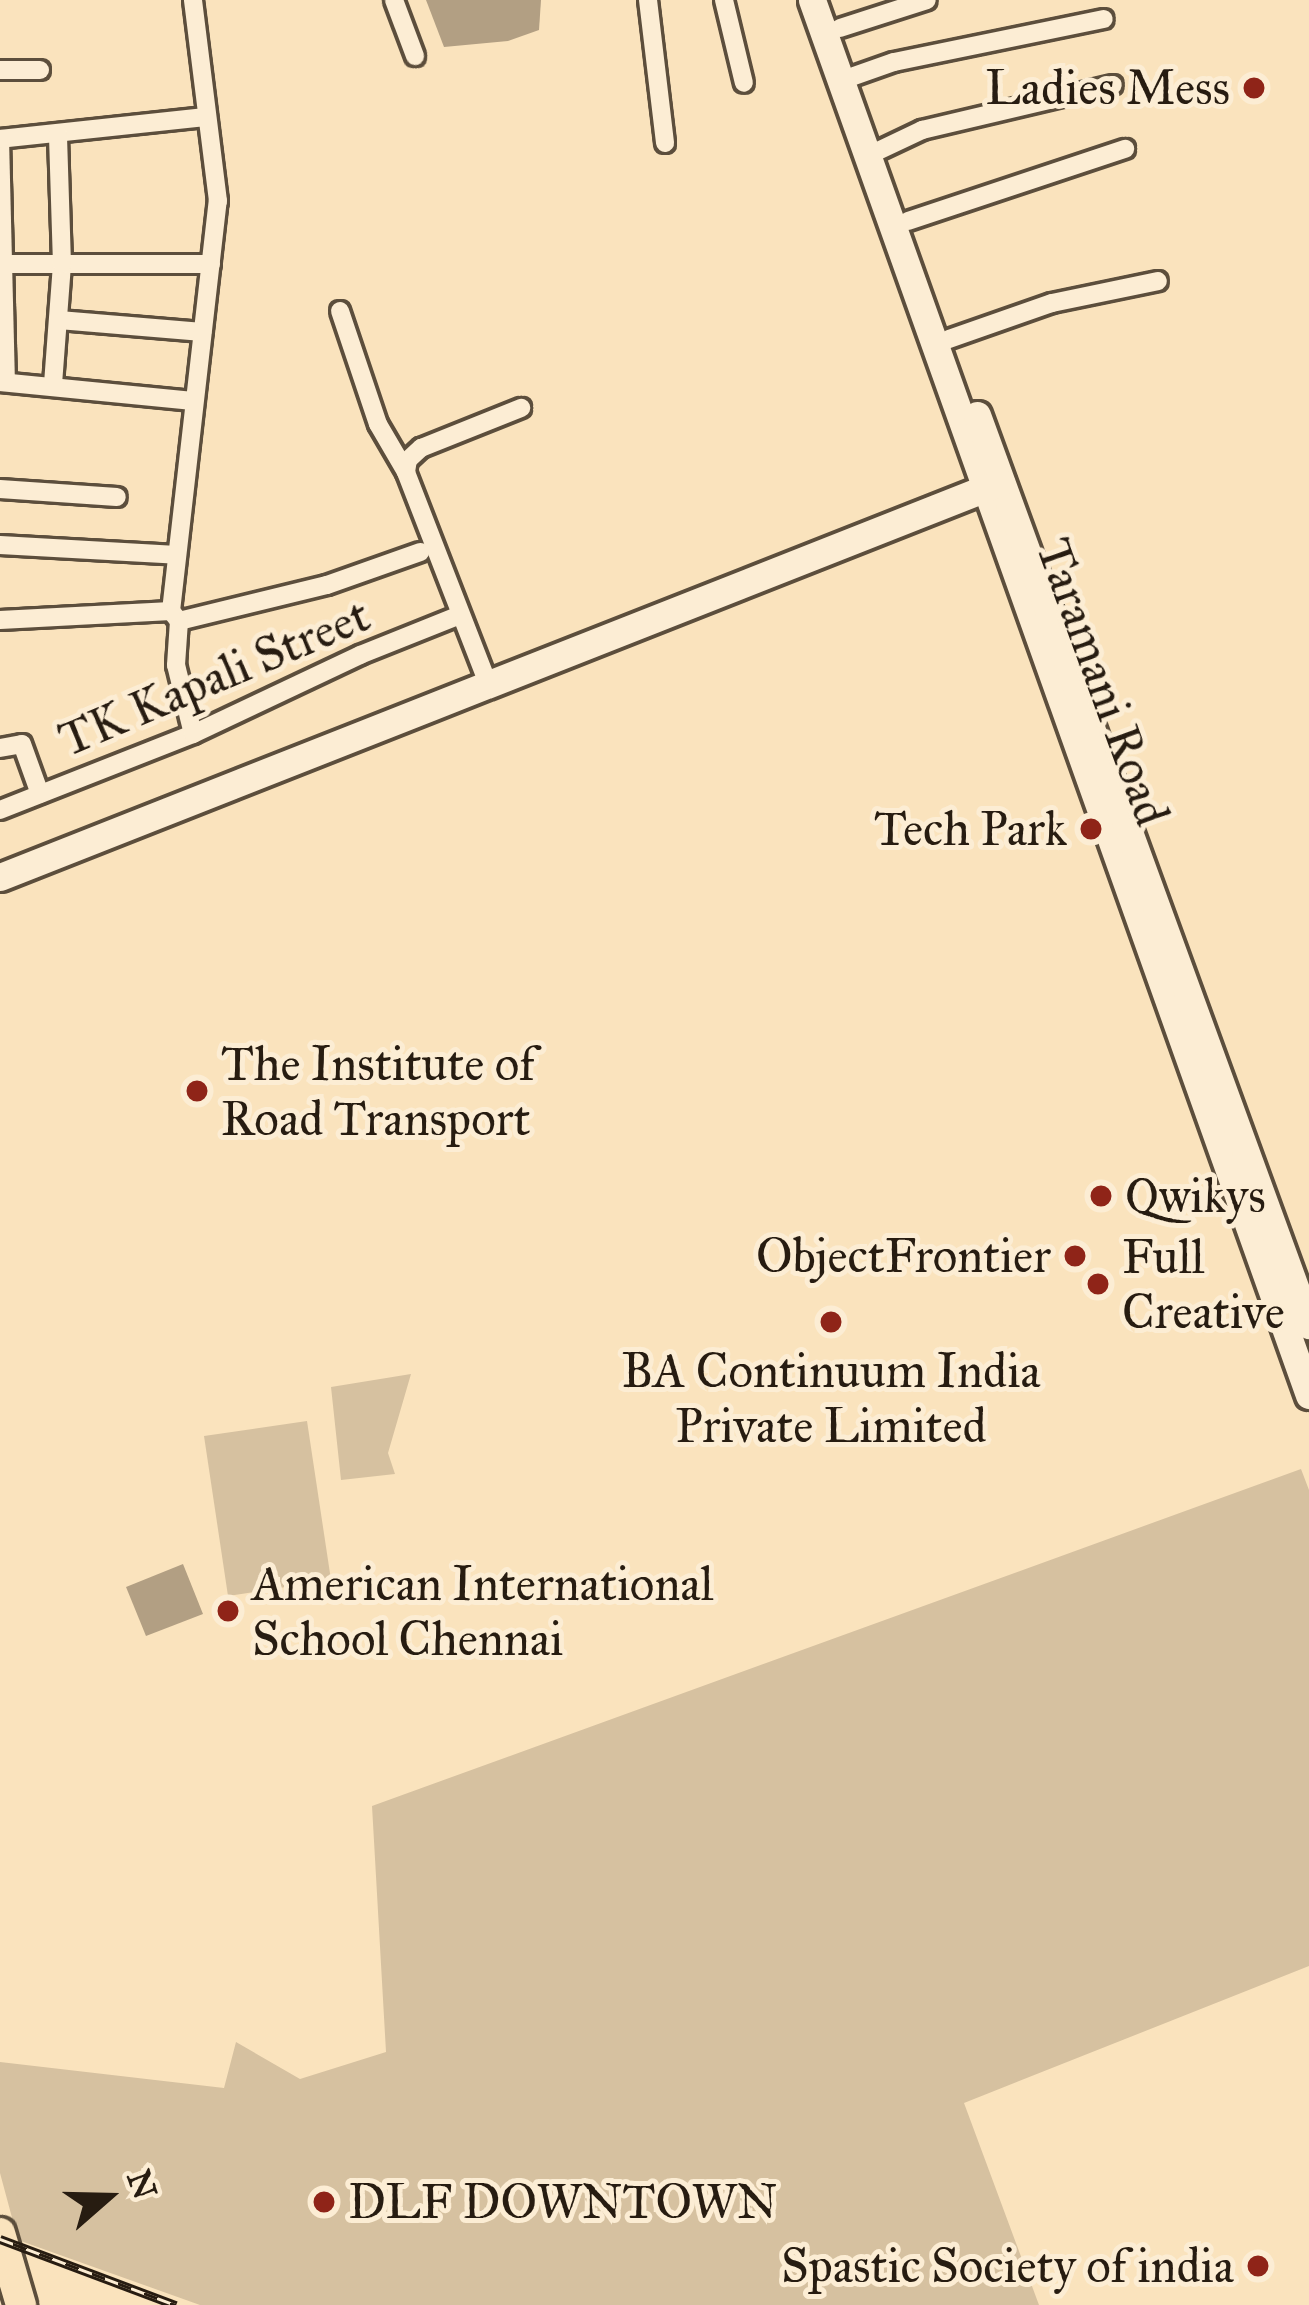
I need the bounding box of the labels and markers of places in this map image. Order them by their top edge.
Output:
place label: Ladies Mess [985,59,1230,117]
marker: Ladies Mess [1241,75,1267,101]
place label: Tech Park [874,800,1067,858]
marker: Tech Park [1078,816,1104,842]
place label: The Institute of Road Transport [221,1034,535,1147]
marker: The Institute of Road Transport [184,1078,210,1104]
place label: Qwikys [1125,1167,1266,1225]
marker: Qwikys [1088,1183,1114,1209]
place label: ObjectFrontier [756,1227,1051,1285]
place label: Full Creative [1122,1227,1285,1340]
marker: ObjectFrontier [1062,1243,1088,1269]
marker: Full Creative [1085,1271,1111,1297]
marker: BA Continuum India Private Limited [818,1309,844,1335]
place label: BA Continuum India Private Limited [621,1341,1041,1454]
place label: American International School Chennai [252,1554,714,1667]
marker: American International School Chennai [215,1598,241,1624]
place label: DLF DOWNTOWN [348,2173,778,2231]
marker: DLF DOWNTOWN [311,2189,337,2215]
place label: Spastic Society of india [781,2237,1234,2295]
marker: Spastic Society of india [1245,2253,1271,2279]

